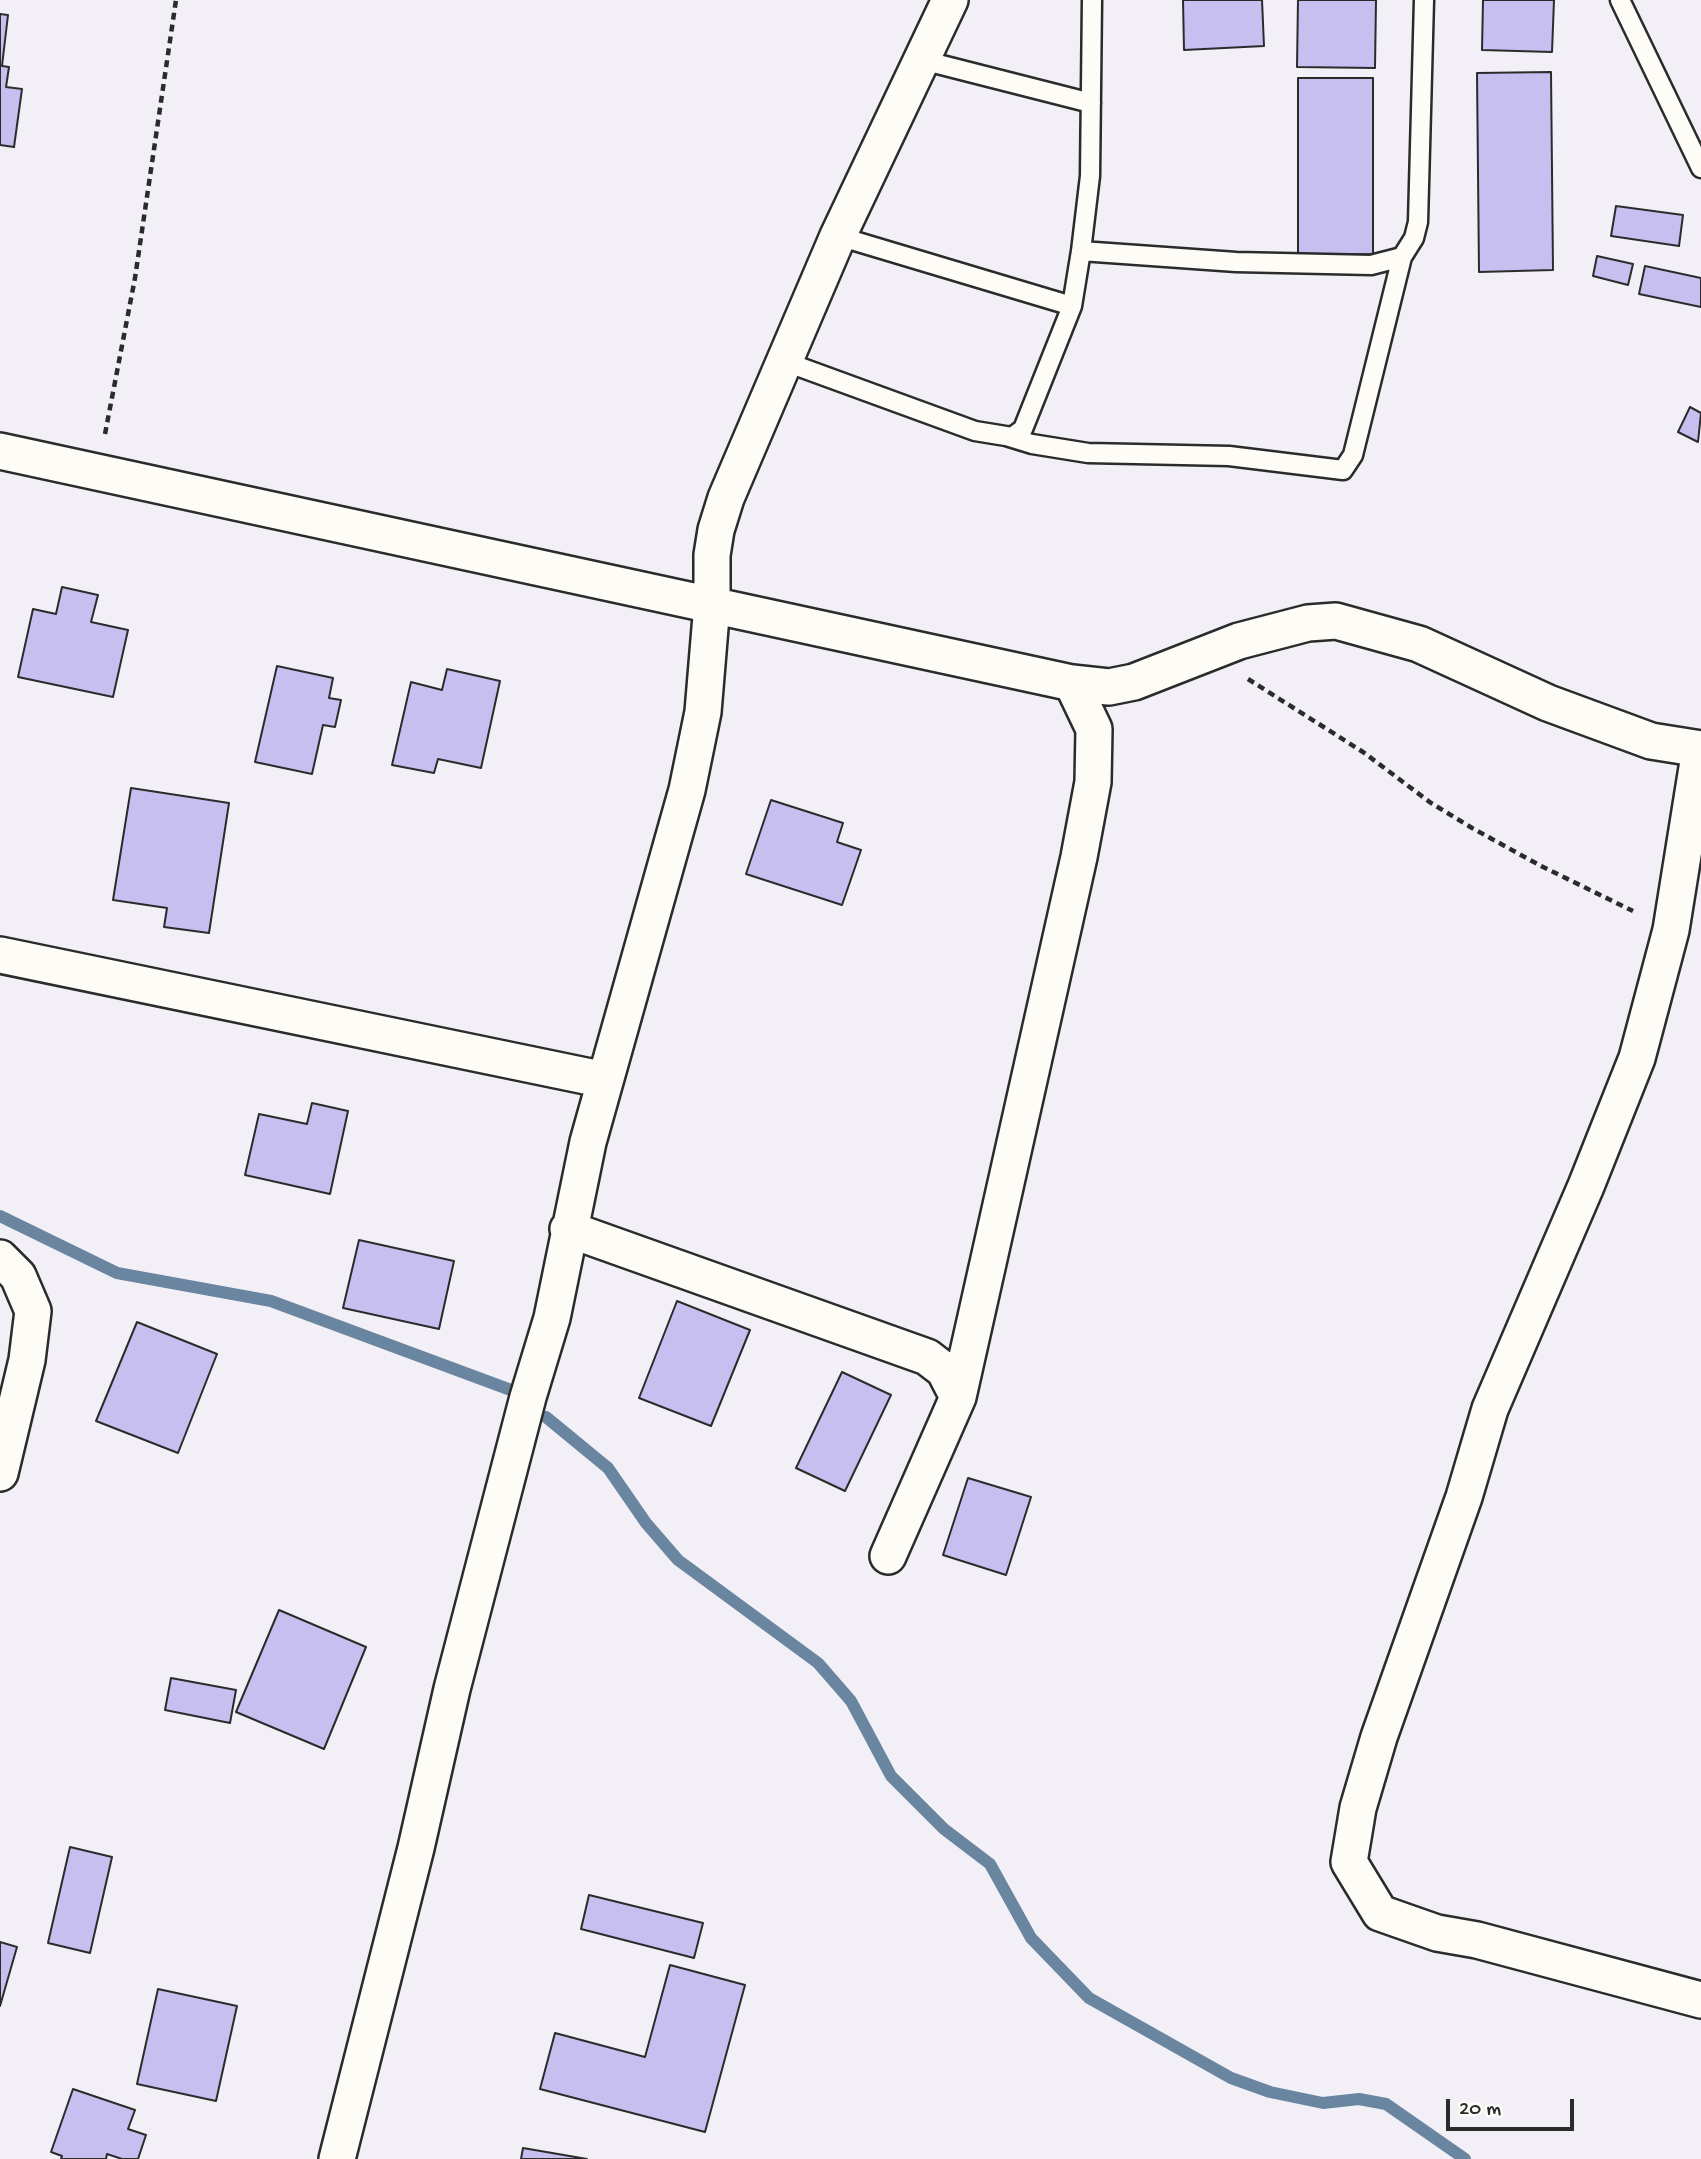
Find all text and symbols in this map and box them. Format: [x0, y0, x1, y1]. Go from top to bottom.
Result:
scale bar [1449, 2086, 1577, 2130]
text: 20 m [1459, 2098, 1501, 2123]

